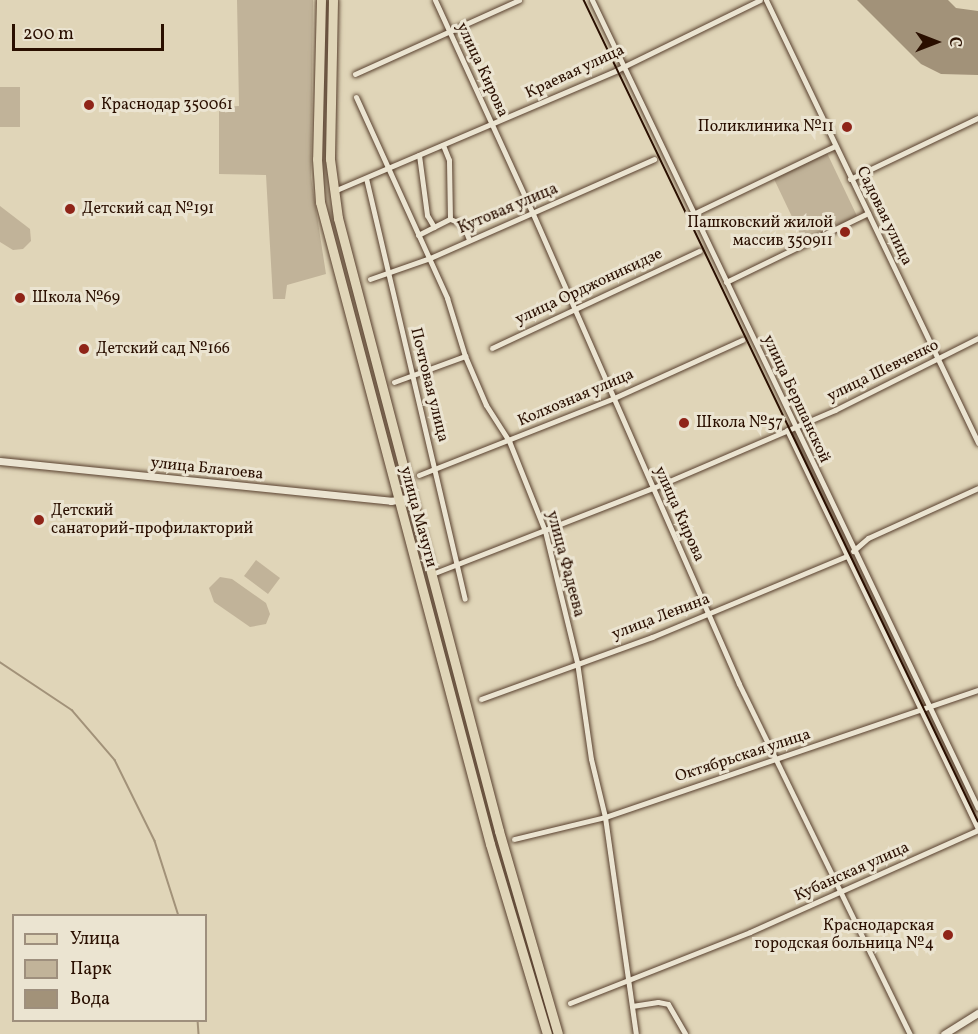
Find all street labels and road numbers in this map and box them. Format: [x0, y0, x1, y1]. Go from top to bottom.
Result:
street label: улица Кирова [452, 20, 512, 120]
street label: Краевая улица [522, 41, 628, 103]
street label: Садовая улица [852, 163, 916, 269]
street label: Кутовая улица [455, 179, 561, 239]
street label: улица Орджоникидзе [512, 244, 666, 330]
street label: Почтовая улица [405, 326, 453, 444]
street label: улица Бершанской [758, 332, 834, 466]
street label: улица Шевченко [824, 336, 942, 406]
street label: Колхозная улица [515, 365, 637, 431]
street label: улица Благоева [150, 454, 264, 484]
street label: улица Кирова [649, 463, 709, 565]
street label: улица Мачуги [395, 464, 441, 570]
street label: улица Фадеева [542, 509, 588, 619]
street label: улица Ленина [609, 590, 713, 644]
street label: Октябрьская улица [673, 725, 813, 787]
street label: Кубанская улица [791, 838, 913, 906]

